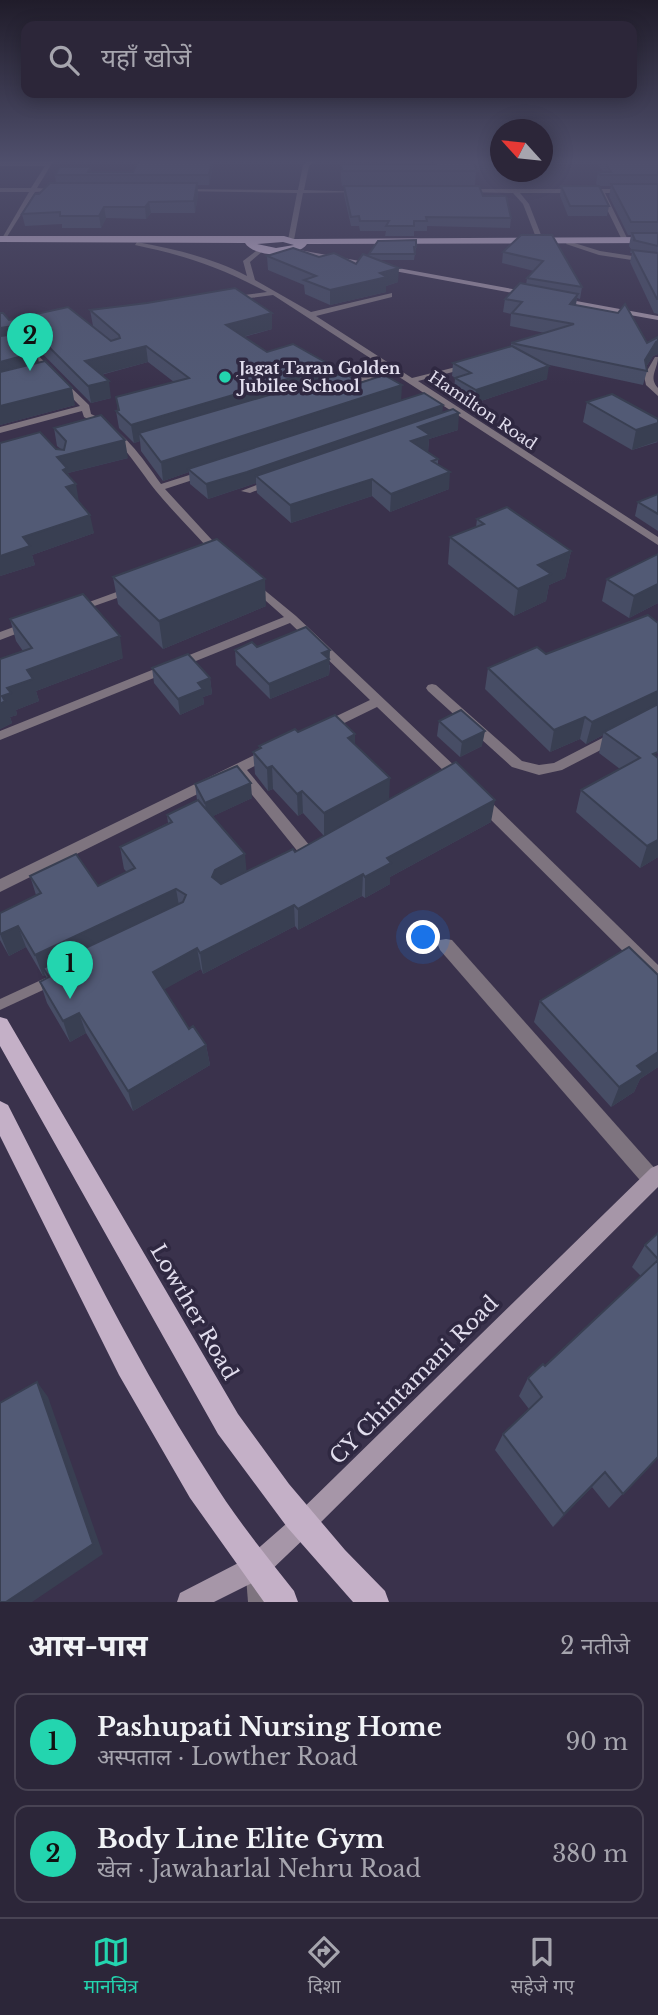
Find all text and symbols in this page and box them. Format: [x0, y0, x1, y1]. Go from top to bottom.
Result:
search box [21, 21, 637, 98]
icon: search [45, 41, 83, 79]
text: यहाँ खोजें [101, 42, 191, 74]
north arrow [490, 119, 553, 182]
pin: 2 [7, 313, 53, 371]
place label: Jagat Taran Golden Jubilee School [236, 358, 401, 396]
street label: Hamilton Road [425, 366, 541, 454]
marker: Jagat Taran Golden Jubilee School [217, 369, 233, 385]
your location [406, 920, 440, 954]
pin: 1 [47, 941, 93, 999]
street label: Lowther Road [145, 1240, 243, 1384]
street label: CY Chintamani Road [324, 1290, 504, 1470]
text: आस-पास [28, 1627, 148, 1664]
text: 2 नतीजे [560, 1632, 630, 1660]
text: Pashupati Nursing Home [97, 1711, 442, 1743]
text: 1 [48, 1728, 58, 1756]
text: 90 m [566, 1728, 628, 1756]
text: अस्पताल · Lowther Road [97, 1743, 358, 1771]
text: Body Line Elite Gym [97, 1823, 384, 1855]
text: 2 [46, 1840, 60, 1868]
text: 380 m [552, 1840, 628, 1868]
text: खेल · Jawaharlal Nehru Road [97, 1855, 421, 1883]
tab: मानचित्र [84, 1933, 138, 2001]
tab: दिशा [305, 1933, 343, 2001]
tab: सहेजे गए [511, 1933, 574, 2001]

